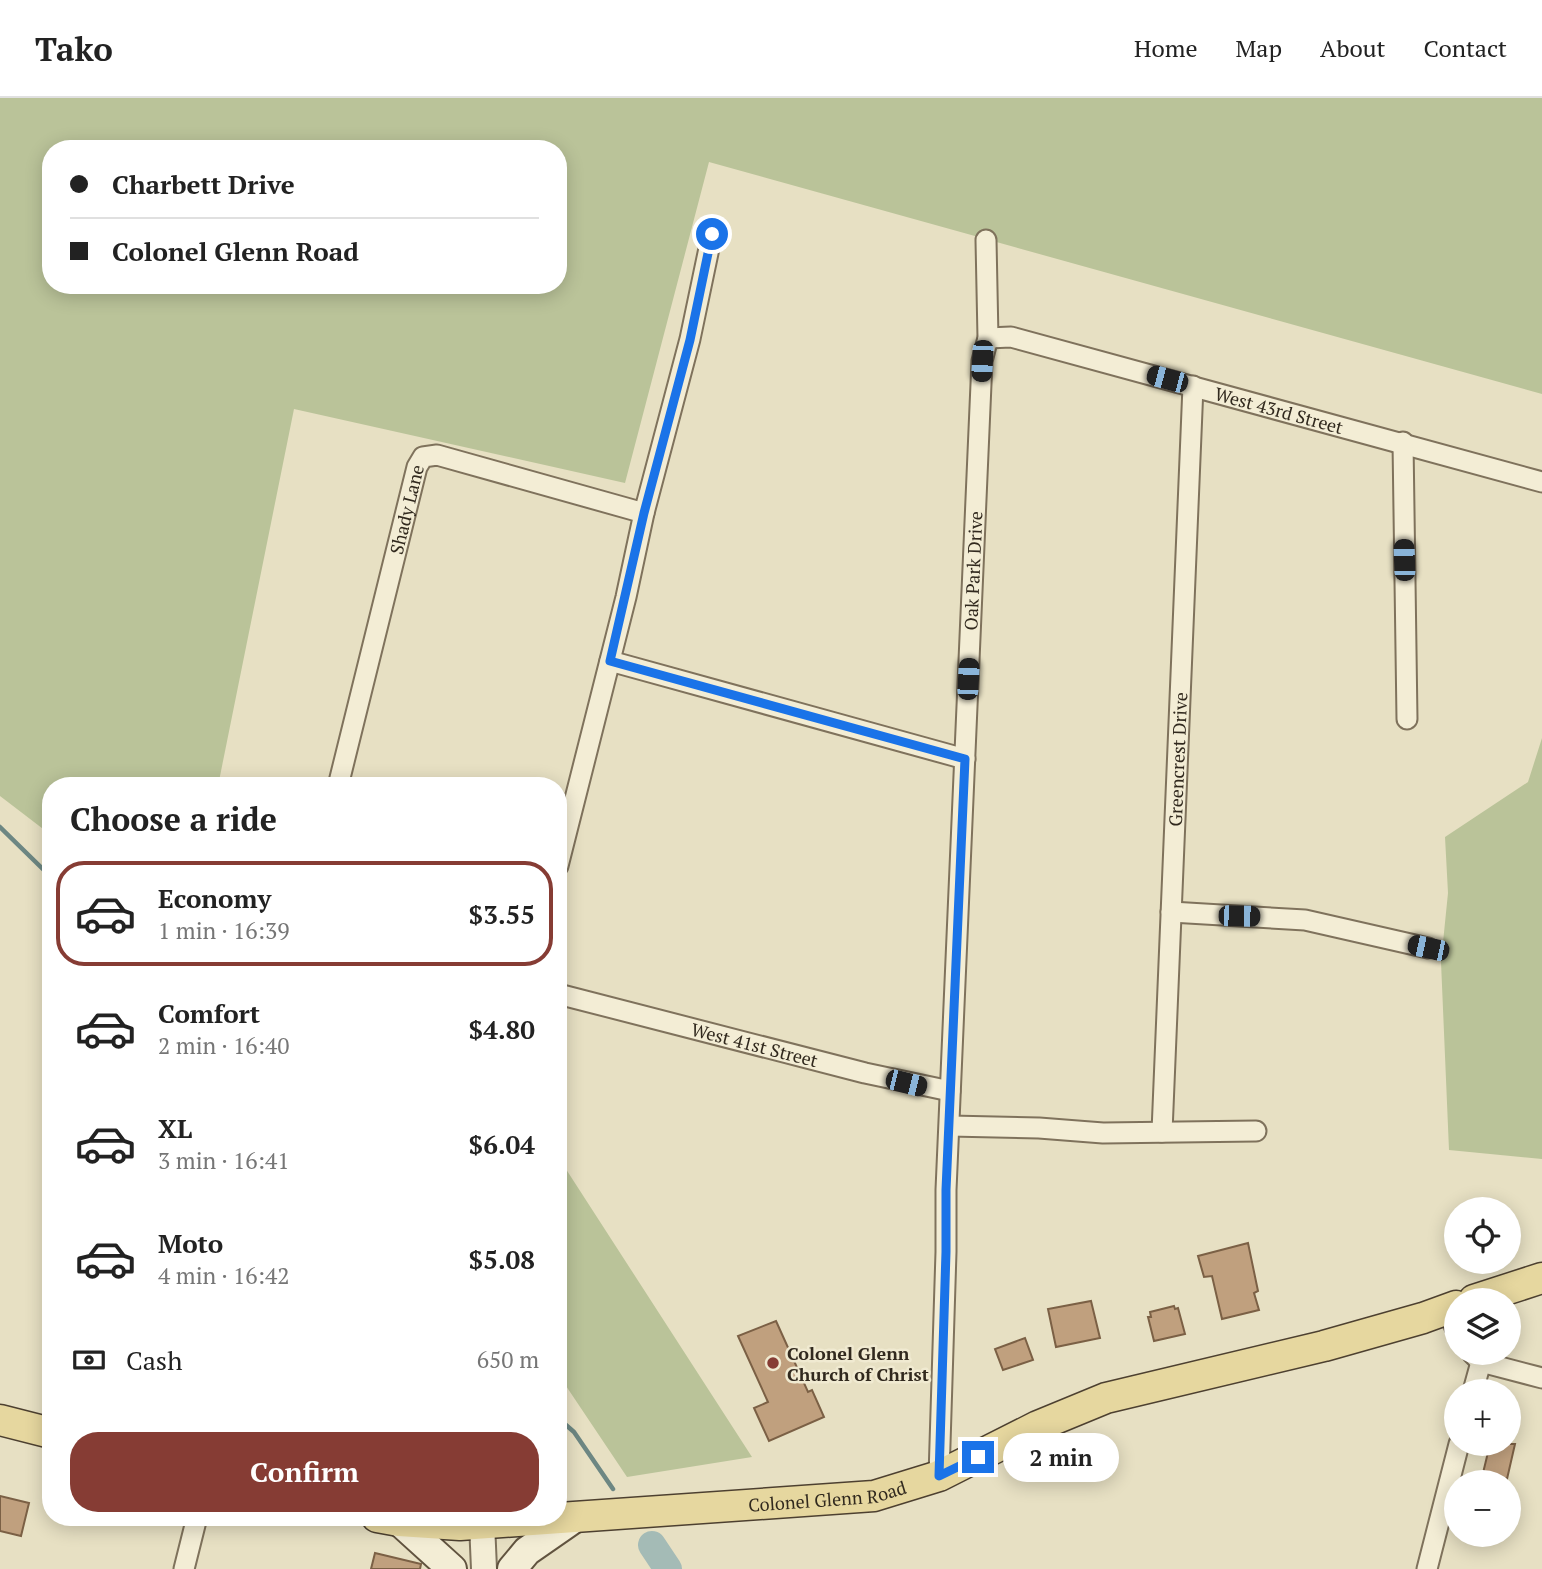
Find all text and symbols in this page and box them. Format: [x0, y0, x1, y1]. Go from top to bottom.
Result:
text: Tako [35, 27, 113, 70]
text: Home [1134, 32, 1198, 64]
text: Map [1236, 32, 1282, 64]
text: About [1320, 32, 1386, 64]
text: Contact [1424, 32, 1507, 64]
text: Charbett Drive [112, 167, 295, 201]
route start [696, 218, 728, 250]
text: Colonel Glenn Road [112, 234, 359, 268]
car [971, 339, 994, 383]
car [1144, 363, 1191, 395]
street label: West 43rd Street [1212, 381, 1346, 439]
street label: Shady Lane [384, 462, 429, 557]
street label: Oak Park Drive [958, 510, 987, 631]
car [1393, 539, 1416, 581]
car [957, 657, 980, 701]
street label: Greencrest Drive [1163, 692, 1192, 827]
text: Choose a ride [70, 798, 277, 840]
text: Economy [158, 881, 271, 915]
icon: car [74, 882, 137, 945]
text: $3.55 [469, 897, 535, 931]
car [1218, 905, 1261, 927]
text: 1 min · 16:39 [158, 915, 290, 946]
car [1406, 933, 1451, 963]
text: Comfort [158, 996, 260, 1030]
icon: car [74, 997, 137, 1060]
text: $4.80 [469, 1012, 535, 1046]
street label: West 41st Street [689, 1017, 821, 1072]
text: 2 min · 16:40 [158, 1030, 290, 1061]
car [884, 1068, 929, 1098]
text: XL [158, 1111, 192, 1145]
icon: car [74, 1112, 137, 1175]
text: $6.04 [469, 1127, 535, 1161]
text: 3 min · 16:41 [158, 1145, 290, 1176]
map controls [1444, 1197, 1521, 1547]
button: locate [1444, 1197, 1521, 1274]
text: Moto [158, 1226, 223, 1260]
icon: car [74, 1227, 137, 1290]
text: $5.08 [469, 1242, 535, 1276]
text: 4 min · 16:42 [158, 1260, 290, 1291]
button: layers [1444, 1288, 1521, 1365]
icon: cash [70, 1341, 108, 1379]
place label: Colonel Glenn Church of Christ [787, 1341, 929, 1386]
text: Cash [126, 1343, 182, 1377]
text: 650 m [477, 1344, 539, 1375]
marker: Colonel Glenn Church of Christ [765, 1355, 781, 1371]
button: + [1444, 1379, 1521, 1456]
button: Confirm [70, 1432, 539, 1512]
callout: 2 min [1002, 1432, 1118, 1482]
route end [962, 1441, 994, 1473]
text: 2 min [1030, 1442, 1092, 1473]
button: − [1444, 1470, 1521, 1547]
street label: Colonel Glenn Road [747, 1475, 909, 1517]

